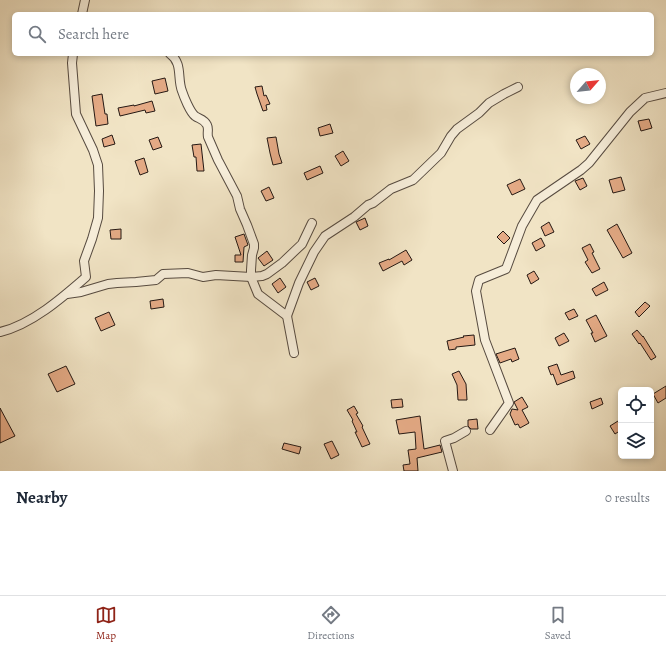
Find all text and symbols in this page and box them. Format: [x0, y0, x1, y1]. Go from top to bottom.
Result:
search box [12, 12, 654, 56]
icon: search [26, 23, 48, 45]
text: Search here [58, 24, 129, 44]
north arrow [570, 68, 606, 104]
map controls [618, 387, 654, 459]
button: locate [618, 387, 654, 423]
button: layers [618, 423, 654, 459]
text: Nearby [16, 486, 67, 509]
text: 0 results [605, 489, 650, 506]
tab: Map [95, 604, 117, 643]
tab: Directions [307, 604, 355, 643]
tab: Saved [545, 604, 571, 643]

